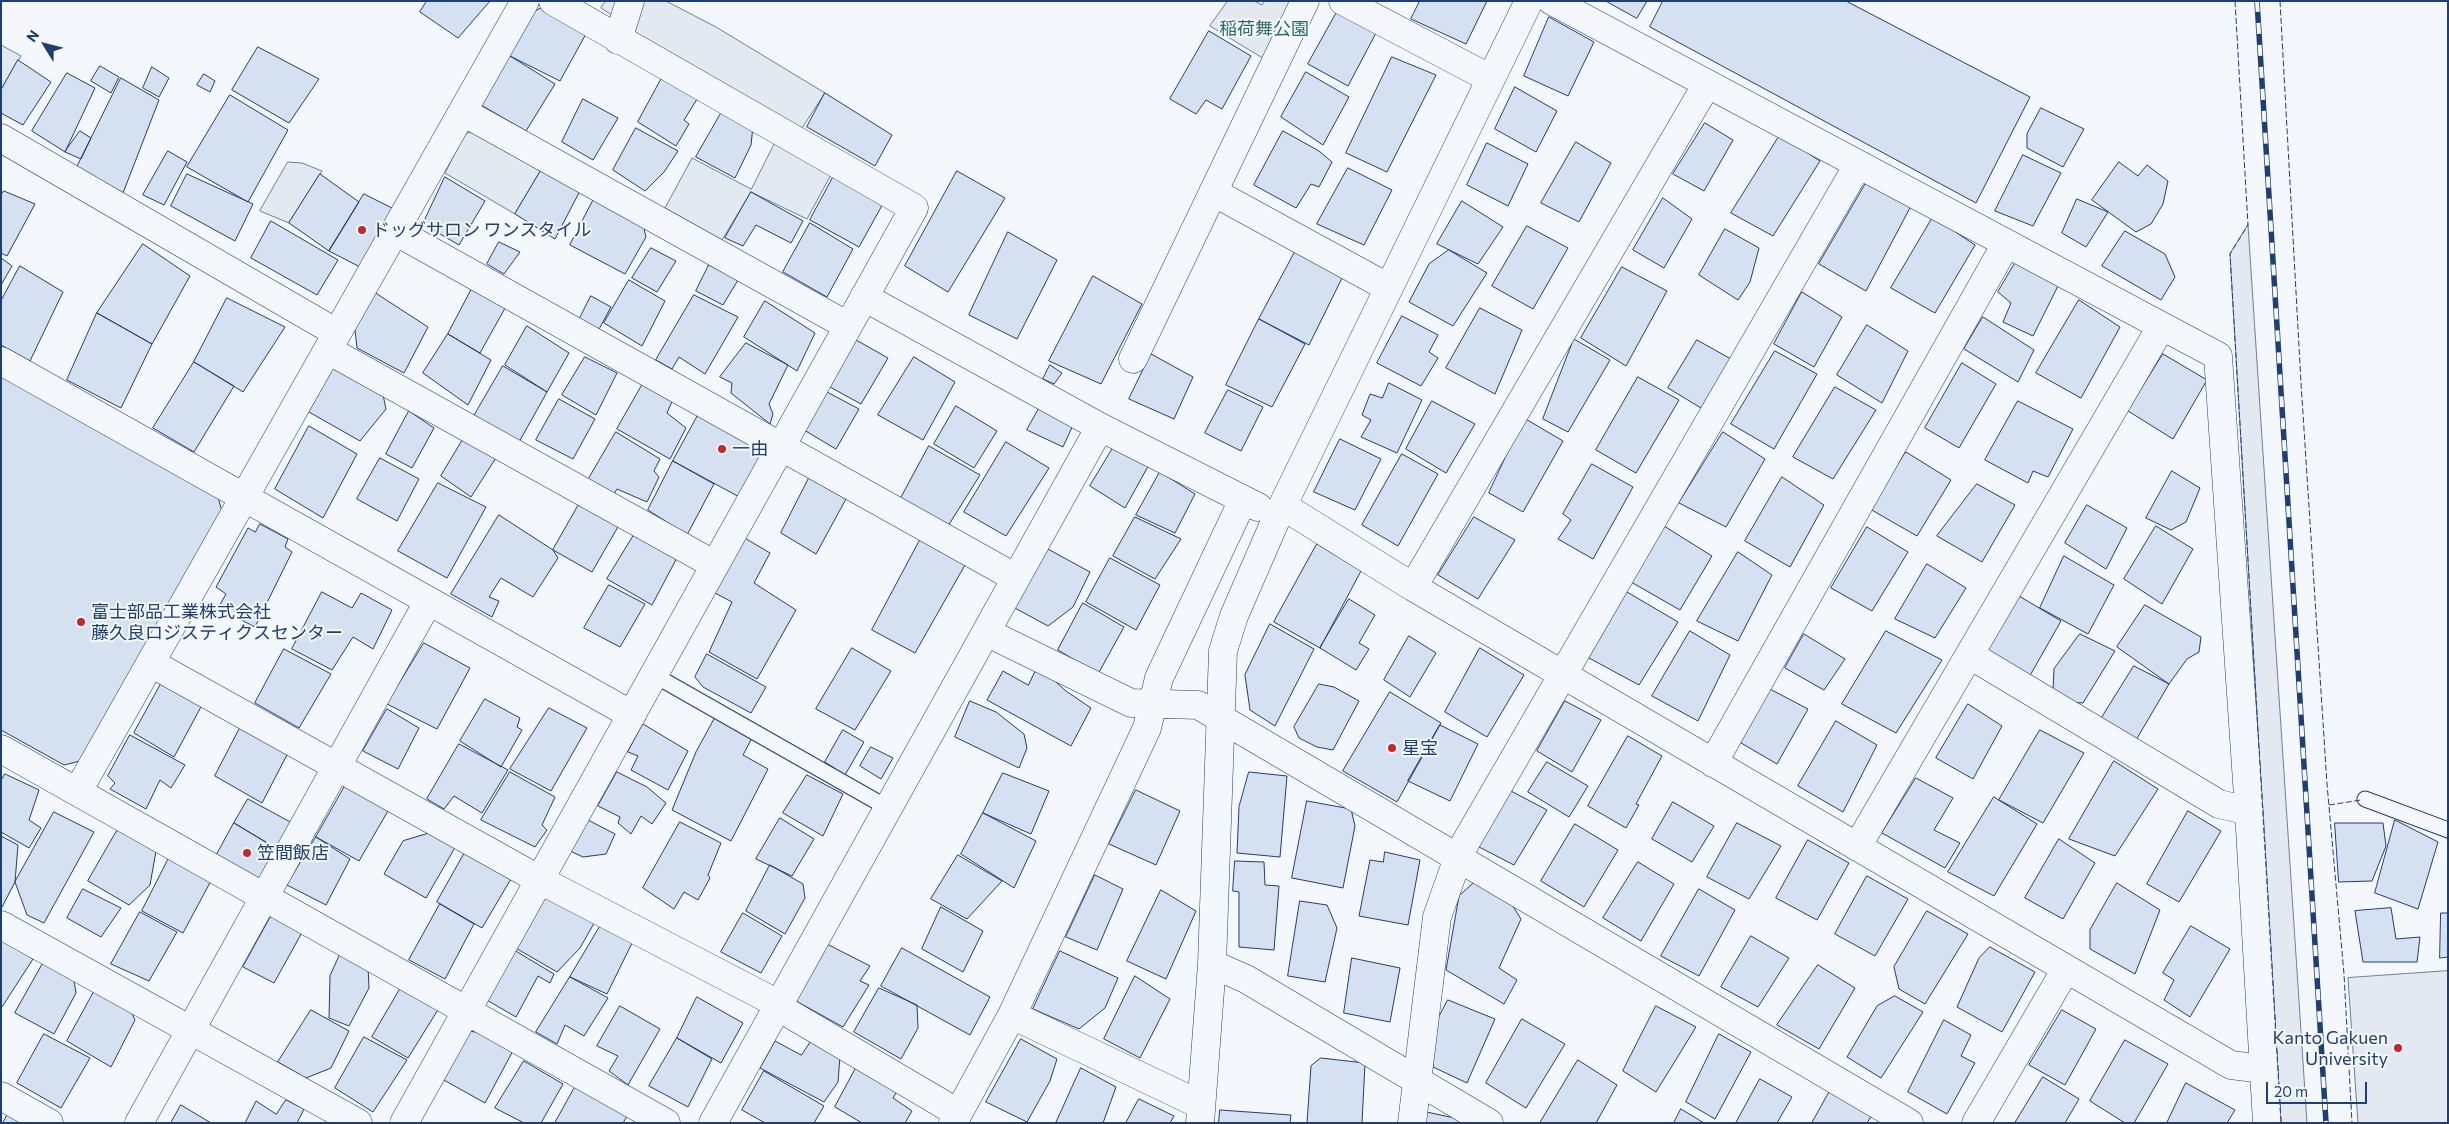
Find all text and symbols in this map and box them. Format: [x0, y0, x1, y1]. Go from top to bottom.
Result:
park label: 稲荷舞公園 [1219, 18, 1309, 40]
north arrow [20, 20, 70, 70]
text: N [22, 27, 42, 45]
place label: ドッグサロン ワンスタイル [372, 219, 591, 241]
marker: ドッグサロン ワンスタイル [356, 224, 368, 236]
place label: 一由 [732, 438, 768, 460]
marker: 一由 [716, 443, 728, 455]
place label: 富士部品工業株式会社 藤久良ロジスティクスセンター [91, 601, 343, 644]
marker: 富士部品工業株式会社 藤久良ロジスティクスセンター [75, 616, 87, 628]
place label: 星宝 [1402, 737, 1438, 759]
marker: 星宝 [1386, 742, 1398, 754]
place label: 笠間飯店 [257, 842, 329, 864]
marker: 笠間飯店 [241, 847, 253, 859]
place label: Kanto Gakuen University [2273, 1027, 2388, 1070]
marker: Kanto Gakuen University [2392, 1042, 2404, 1054]
scale bar [2269, 1072, 2370, 1104]
text: 20 m [2274, 1082, 2308, 1100]

